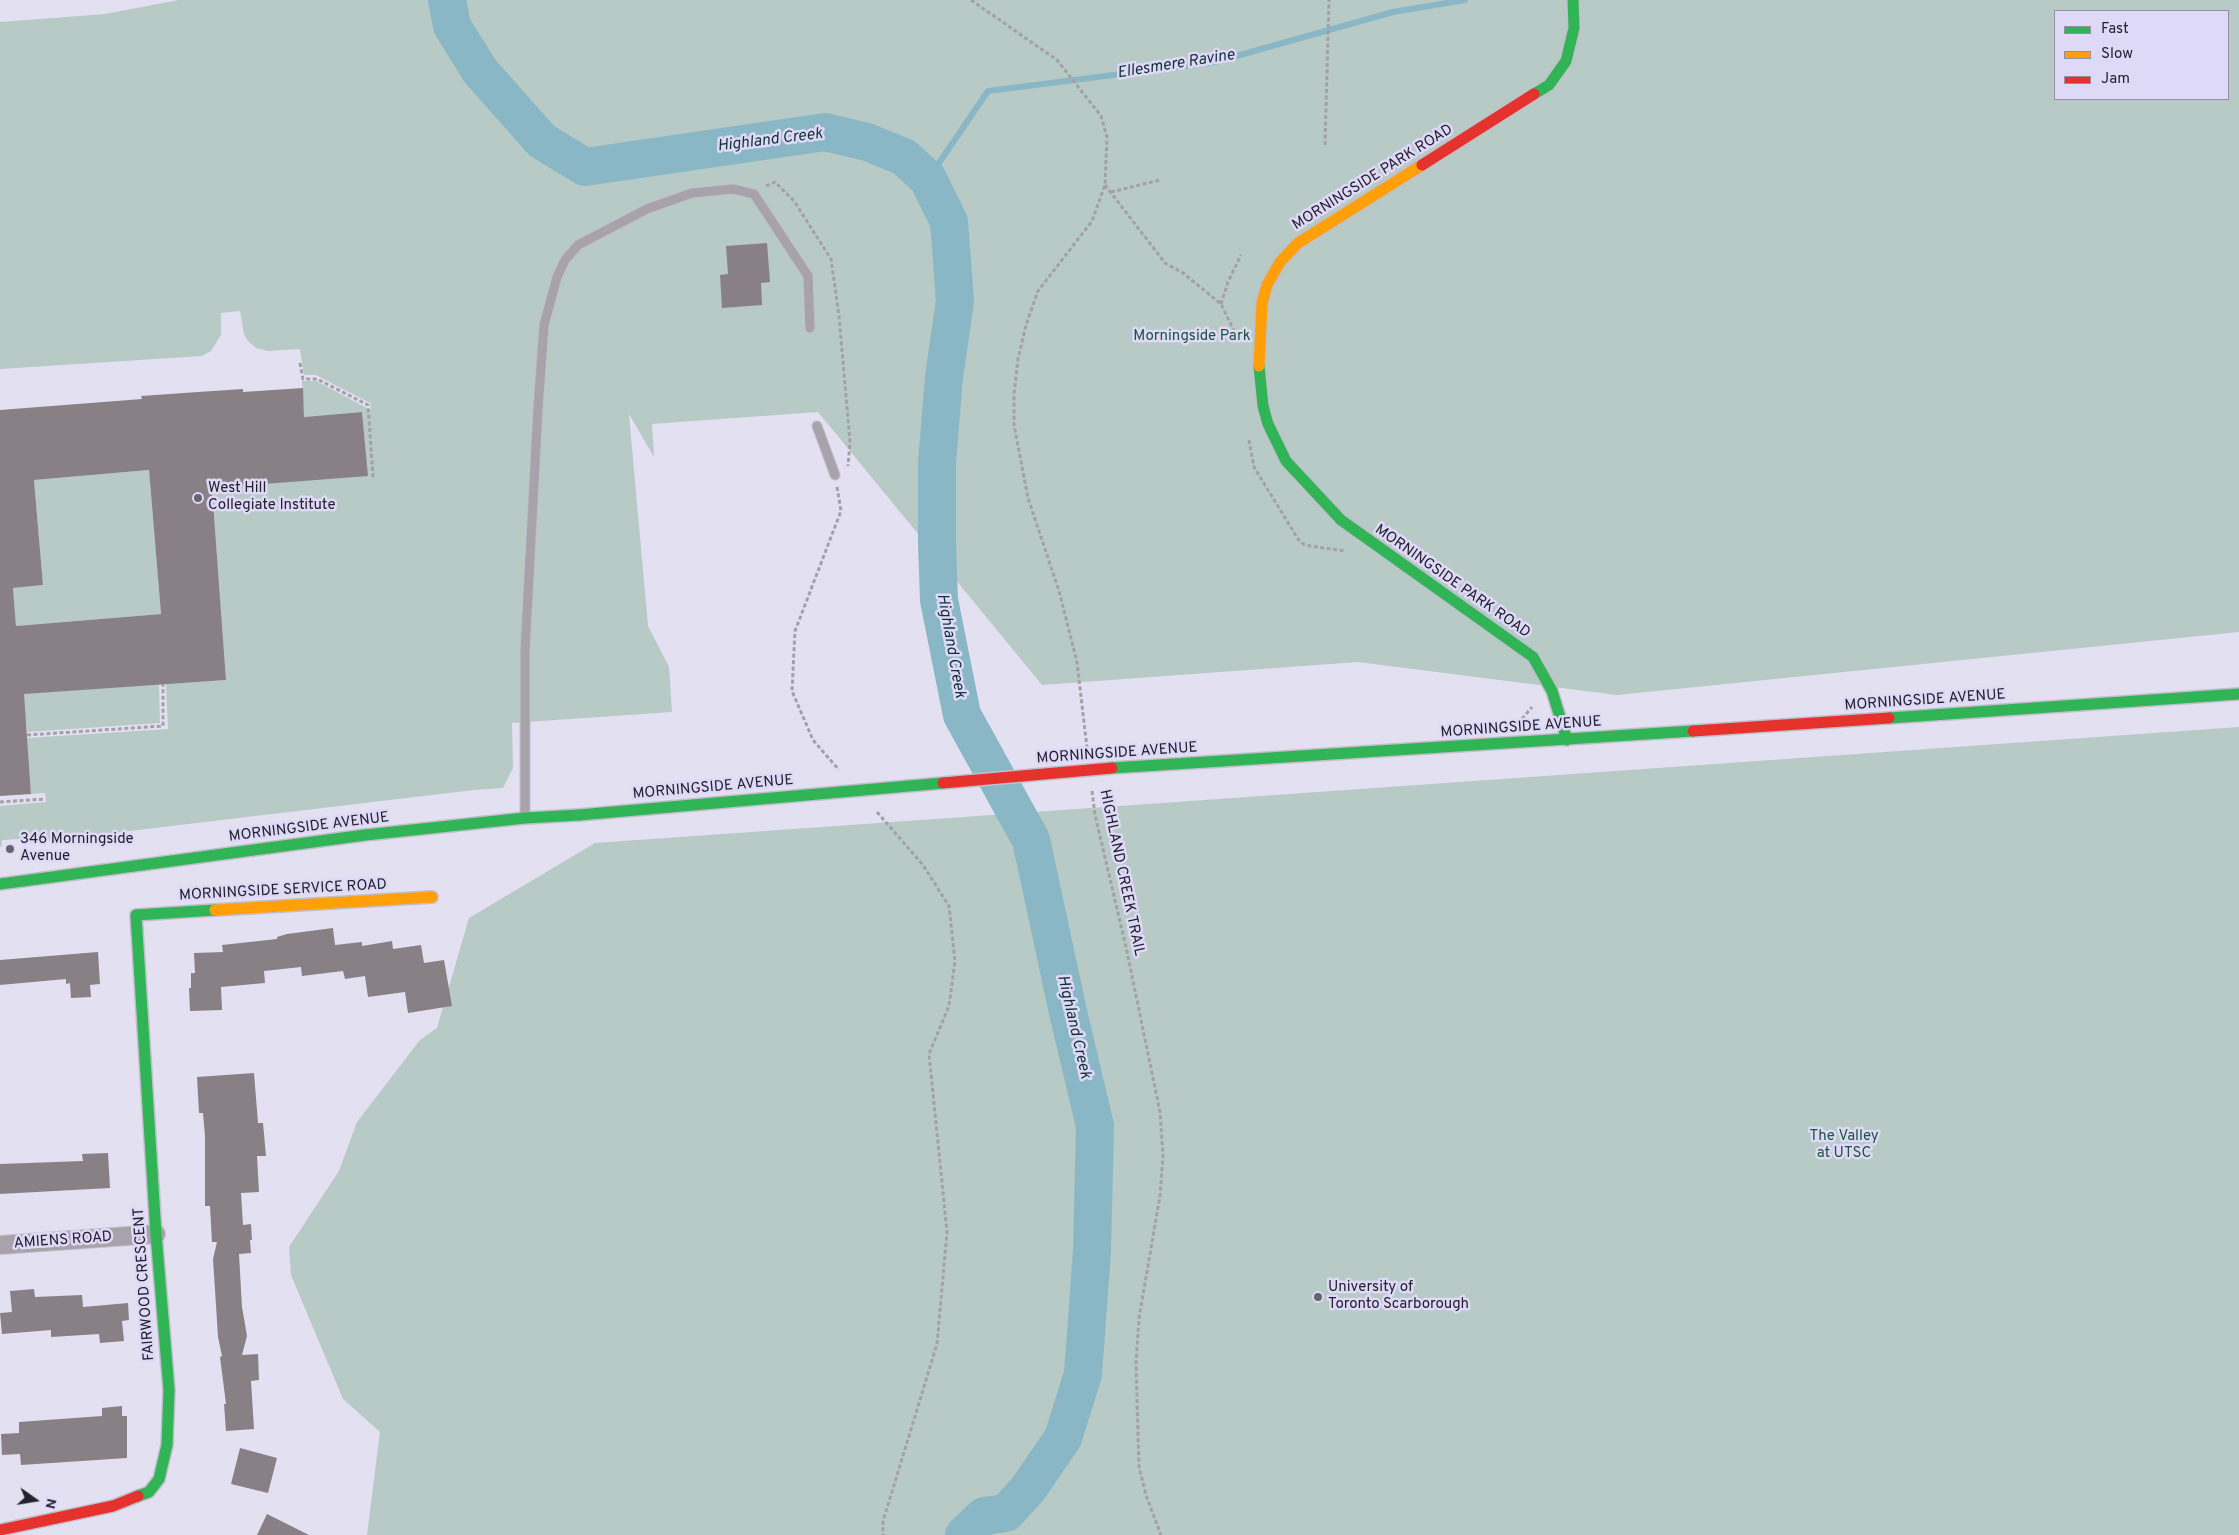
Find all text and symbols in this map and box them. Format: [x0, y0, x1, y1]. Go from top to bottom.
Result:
legend [2054, 10, 2229, 100]
text: Fast [2101, 20, 2129, 39]
text: Slow [2101, 45, 2133, 64]
water label: Ellesmere Ravine [1116, 46, 1236, 84]
text: Jam [2101, 70, 2130, 89]
street label: MORNINGSIDE PARK ROAD [1289, 121, 1457, 235]
water label: Highland Creek [716, 125, 824, 157]
park label: Morningside Park [1133, 328, 1251, 346]
place label: West Hill Collegiate Institute [208, 480, 335, 515]
marker: West Hill Collegiate Institute [192, 492, 204, 504]
street label: MORNINGSIDE PARK ROAD [1371, 521, 1533, 643]
water label: Highland Creek [931, 592, 969, 700]
street label: MORNINGSIDE AVENUE [1844, 686, 2006, 716]
street label: MORNINGSIDE AVENUE [1440, 713, 1602, 743]
street label: MORNINGSIDE AVENUE [1036, 739, 1198, 769]
street label: MORNINGSIDE AVENUE [632, 772, 794, 804]
street label: HIGHLAND CREEK TRAIL [1095, 788, 1147, 958]
street label: MORNINGSIDE AVENUE [228, 809, 390, 847]
place label: 346 Morningside Avenue [20, 831, 134, 866]
marker: 346 Morningside Avenue [4, 843, 16, 855]
street label: MORNINGSIDE SERVICE ROAD [179, 877, 387, 905]
water label: Highland Creek [1052, 973, 1094, 1081]
park label: The Valley at UTSC [1809, 1128, 1879, 1163]
street label: FAIRWOOD CRESCENT [131, 1207, 159, 1361]
street label: AMIENS ROAD [13, 1229, 113, 1253]
place label: University of Toronto Scarborough [1328, 1279, 1469, 1314]
marker: University of Toronto Scarborough [1312, 1291, 1324, 1303]
north arrow [10, 1475, 60, 1525]
text: N [41, 1497, 60, 1510]

